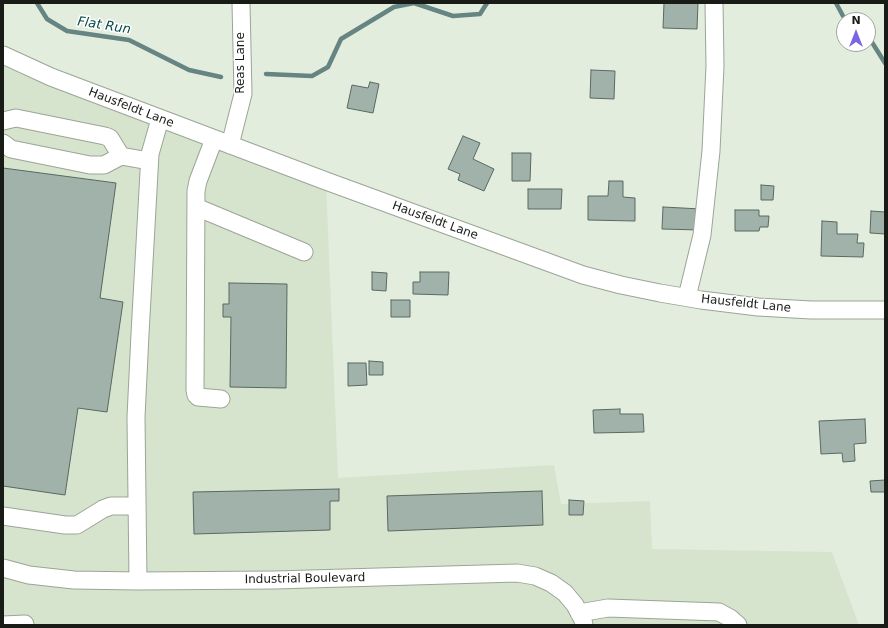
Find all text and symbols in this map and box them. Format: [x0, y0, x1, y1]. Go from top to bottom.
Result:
north arrow [836, 12, 876, 52]
water label: Flat Run [76, 14, 132, 38]
text: N [851, 14, 861, 27]
street label: Reas Lane [234, 32, 248, 94]
street label: Hausfeldt Lane [86, 85, 176, 131]
street label: Hausfeldt Lane [390, 199, 480, 243]
street label: Hausfeldt Lane [700, 292, 792, 316]
street label: Industrial Boulevard [244, 571, 366, 587]

